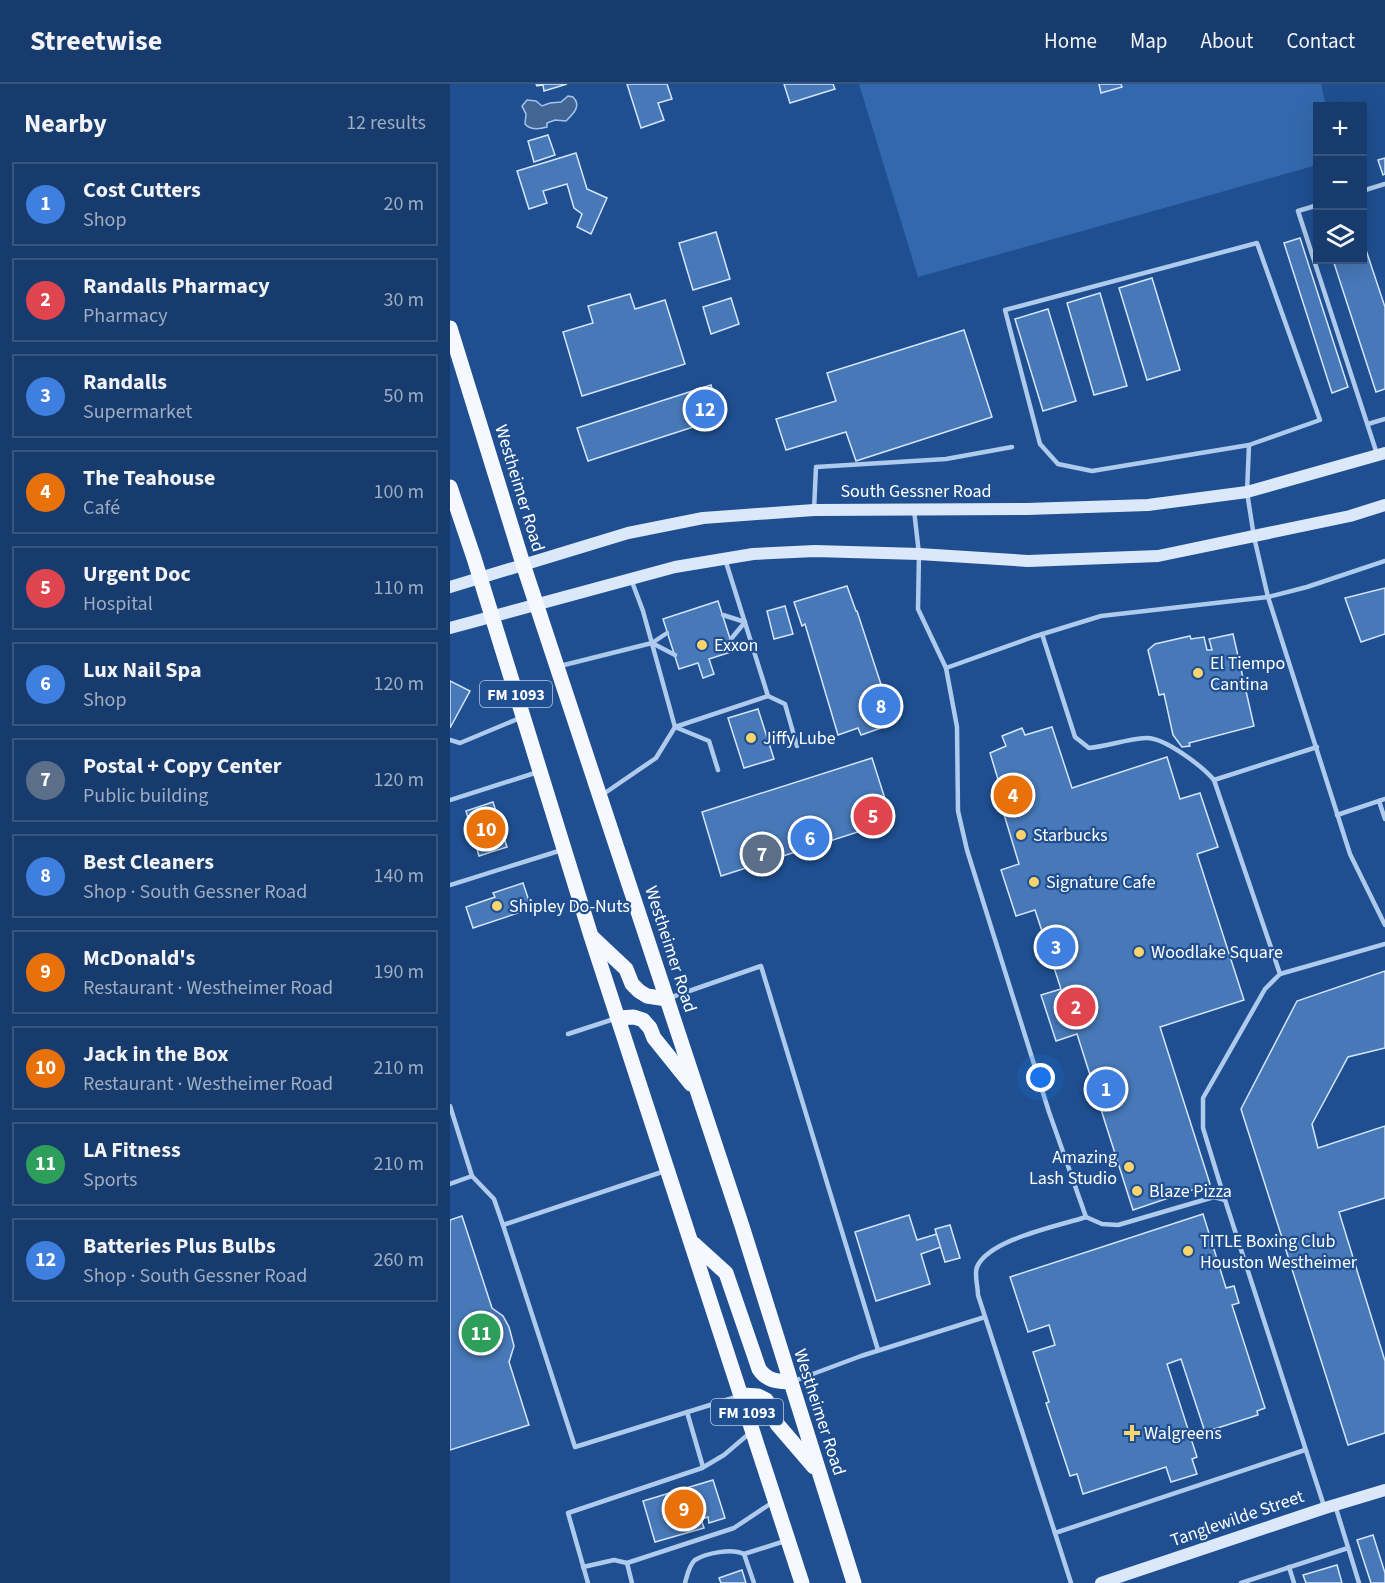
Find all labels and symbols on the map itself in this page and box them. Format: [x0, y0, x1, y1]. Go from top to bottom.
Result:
pin: 12 [686, 386, 724, 432]
street label: Westheimer Road [488, 421, 551, 555]
street label: South Gessner Road [840, 479, 992, 504]
place label: Exxon [714, 633, 758, 658]
marker: Exxon [695, 638, 709, 652]
place label: El Tiempo Cantina [1210, 651, 1285, 697]
marker: El Tiempo Cantina [1191, 666, 1205, 680]
road number: FM 1093 [480, 681, 552, 707]
pin: 8 [862, 684, 900, 728]
place label: Jiffy Lube [763, 726, 836, 751]
marker: Jiffy Lube [744, 731, 758, 745]
pin: 4 [994, 772, 1032, 818]
pin: 5 [854, 794, 892, 838]
pin: 10 [466, 806, 506, 852]
pin: 6 [790, 816, 830, 861]
place label: Starbucks [1033, 823, 1108, 848]
marker: Starbucks [1014, 828, 1028, 842]
pin: 7 [742, 832, 782, 876]
place label: Signature Cafe [1046, 870, 1156, 895]
marker: Signature Cafe [1027, 875, 1041, 889]
street label: Westheimer Road [638, 883, 703, 1016]
place label: Shipley Do-Nuts [509, 894, 630, 919]
marker: Shipley Do-Nuts [490, 899, 504, 913]
pin: 3 [1036, 924, 1076, 970]
place label: Woodlake Square [1151, 940, 1283, 965]
marker: Woodlake Square [1132, 945, 1146, 959]
pin: 2 [1056, 984, 1096, 1030]
your location [1026, 1063, 1055, 1092]
pin: 1 [1086, 1066, 1126, 1112]
place label: Amazing Lash Studio [1029, 1145, 1117, 1191]
marker: Amazing Lash Studio [1122, 1160, 1136, 1174]
place label: Blaze Pizza [1149, 1179, 1232, 1204]
marker: Blaze Pizza [1130, 1184, 1144, 1198]
place label: TITLE Boxing Club Houston Westheimer [1200, 1229, 1358, 1275]
marker: TITLE Boxing Club Houston Westheimer [1181, 1244, 1195, 1258]
pin: 11 [462, 1310, 501, 1356]
street label: Westheimer Road [787, 1346, 852, 1479]
road number: FM 1093 [711, 1399, 783, 1425]
place label: Walgreens [1144, 1421, 1222, 1446]
marker: Walgreens [1125, 1426, 1139, 1440]
street label: Tanglewilde Street [1167, 1484, 1307, 1553]
pin: 9 [664, 1486, 704, 1532]

